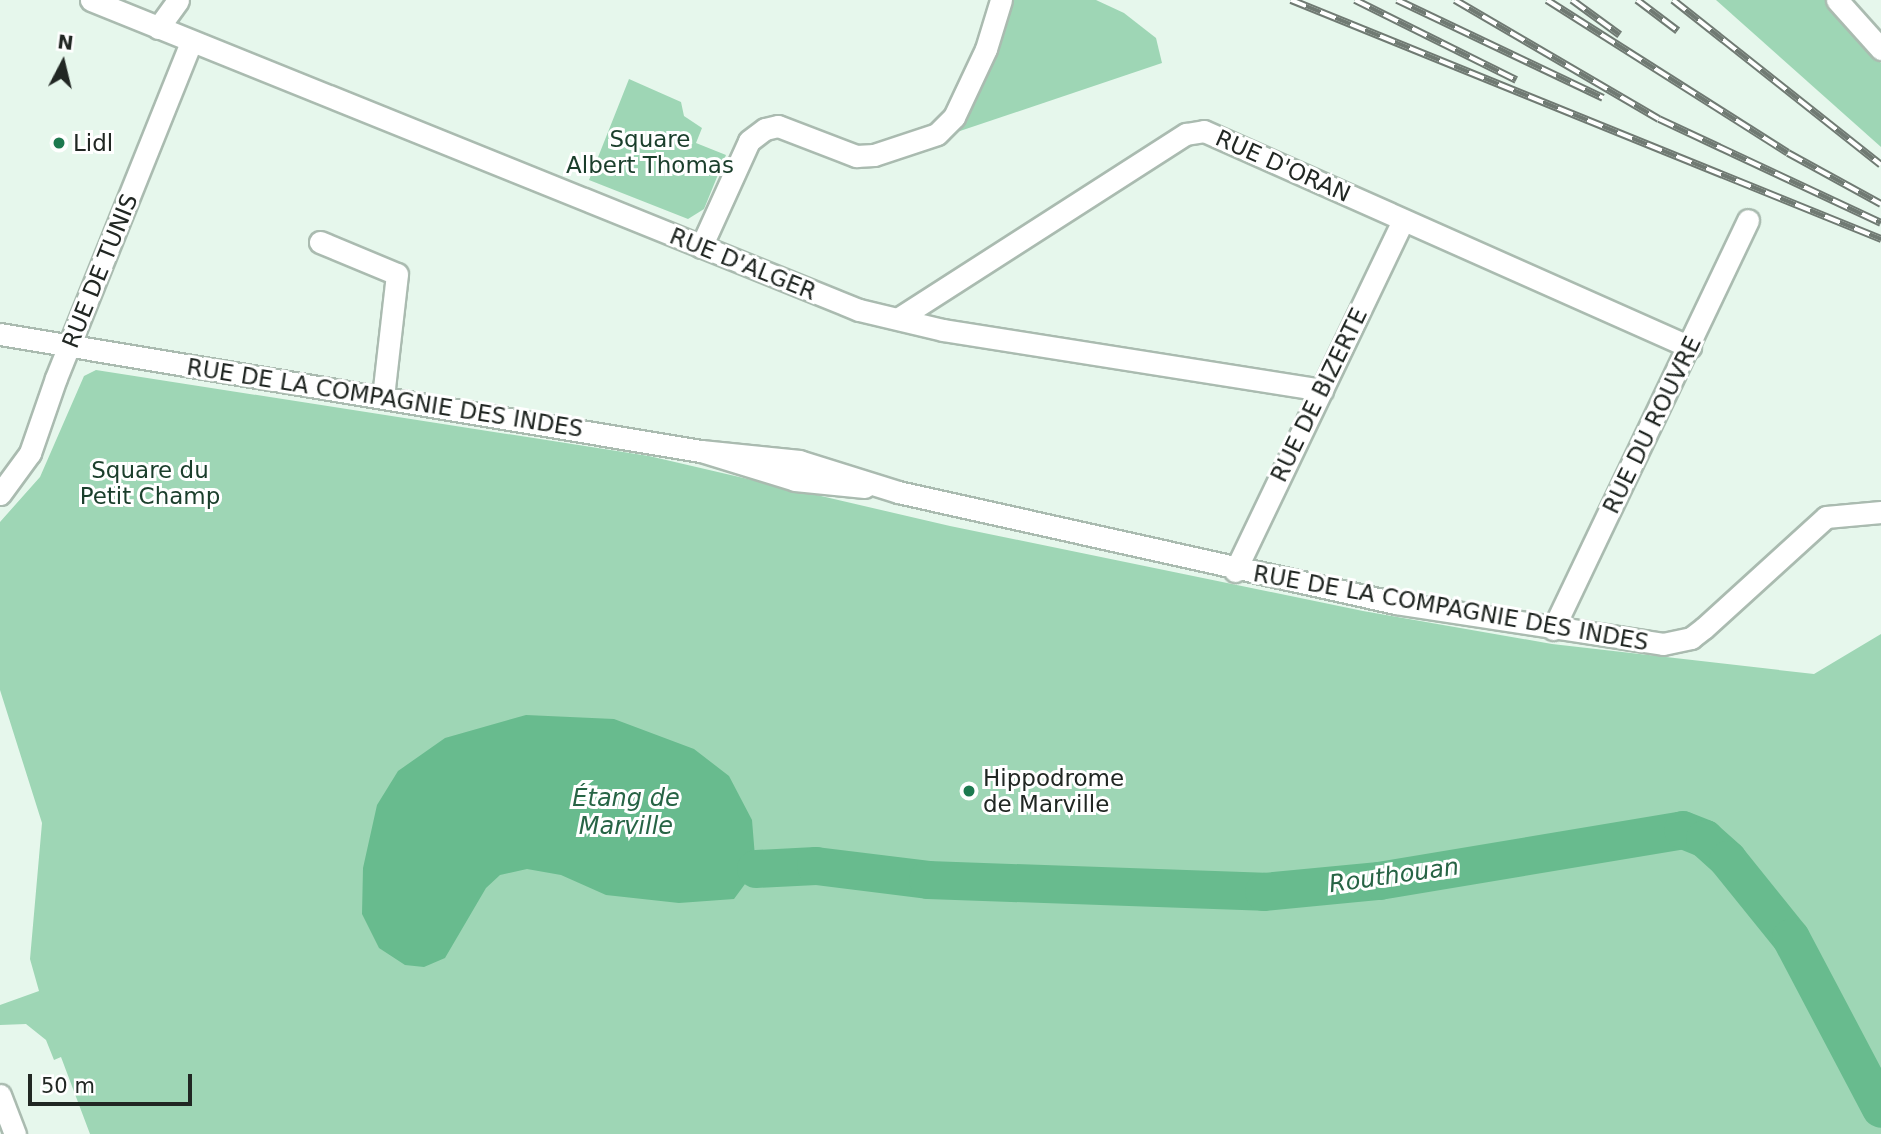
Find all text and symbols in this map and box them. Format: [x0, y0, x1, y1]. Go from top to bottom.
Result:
north arrow [28, 28, 98, 98]
text: N [56, 30, 75, 54]
street label: RUE D'ORAN [1211, 124, 1355, 208]
park label: Square Albert Thomas [566, 125, 734, 179]
place label: Lidl [73, 129, 113, 157]
marker: Lidl [51, 135, 67, 151]
street label: RUE DE TUNIS [57, 190, 143, 352]
street label: RUE D'ALGER [666, 222, 820, 306]
street label: RUE DE BIZERTE [1265, 304, 1373, 486]
street label: RUE DU ROUVRE [1597, 332, 1707, 518]
street label: RUE DE LA COMPAGNIE DES INDES [185, 353, 585, 443]
park label: Square du Petit Champ [80, 456, 220, 510]
street label: RUE DE LA COMPAGNIE DES INDES [1251, 560, 1651, 656]
place label: Hippodrome de Marville [983, 764, 1124, 818]
marker: Hippodrome de Marville [961, 783, 977, 799]
water label: Étang de Marville [572, 785, 680, 841]
water label: Routhouan [1327, 853, 1461, 899]
scale bar [32, 1060, 196, 1104]
text: 50 m [41, 1074, 95, 1098]

